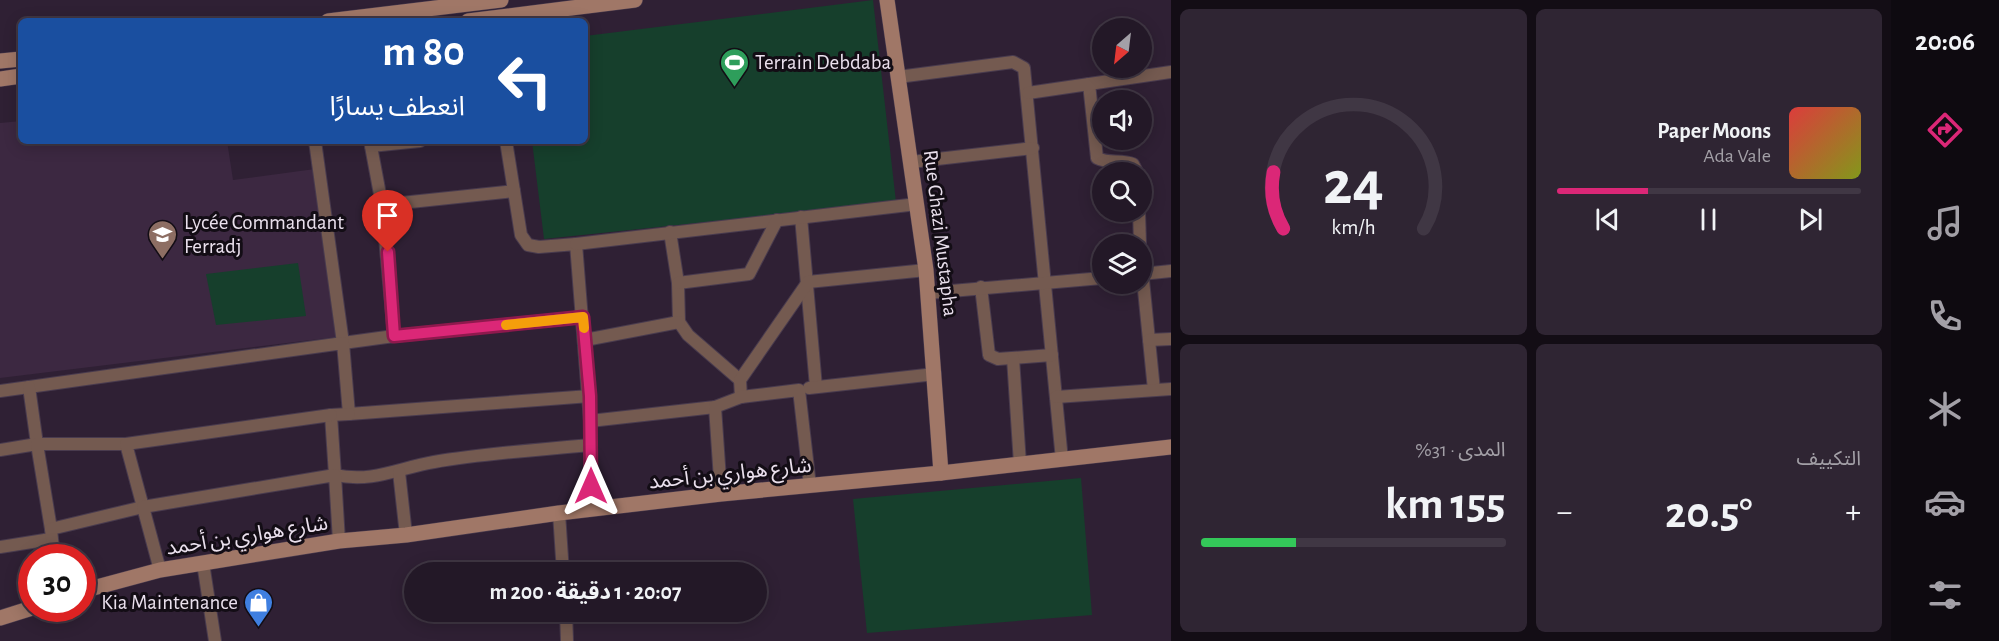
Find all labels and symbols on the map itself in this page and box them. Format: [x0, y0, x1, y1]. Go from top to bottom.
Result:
north arrow [1092, 18, 1152, 78]
sports icon: Terrain Debdaba [718, 46, 750, 88]
place label: Terrain Debdaba [755, 52, 891, 73]
street label: Rue Ghazi Mustapha [920, 149, 961, 318]
pin [362, 190, 413, 252]
place label: Lycée Commandant Ferradj [184, 212, 344, 257]
school or university icon: Lycée Commandant Ferradj [147, 218, 179, 260]
street label: شارع هواري بن أحمد [647, 452, 813, 497]
position arrow [559, 454, 623, 518]
street label: شارع هواري بن أحمد [164, 510, 330, 563]
speed limit sign: 30 [18, 544, 96, 622]
shop icon: Kia Maintenance [243, 586, 275, 628]
place label: Kia Maintenance [101, 592, 238, 613]

